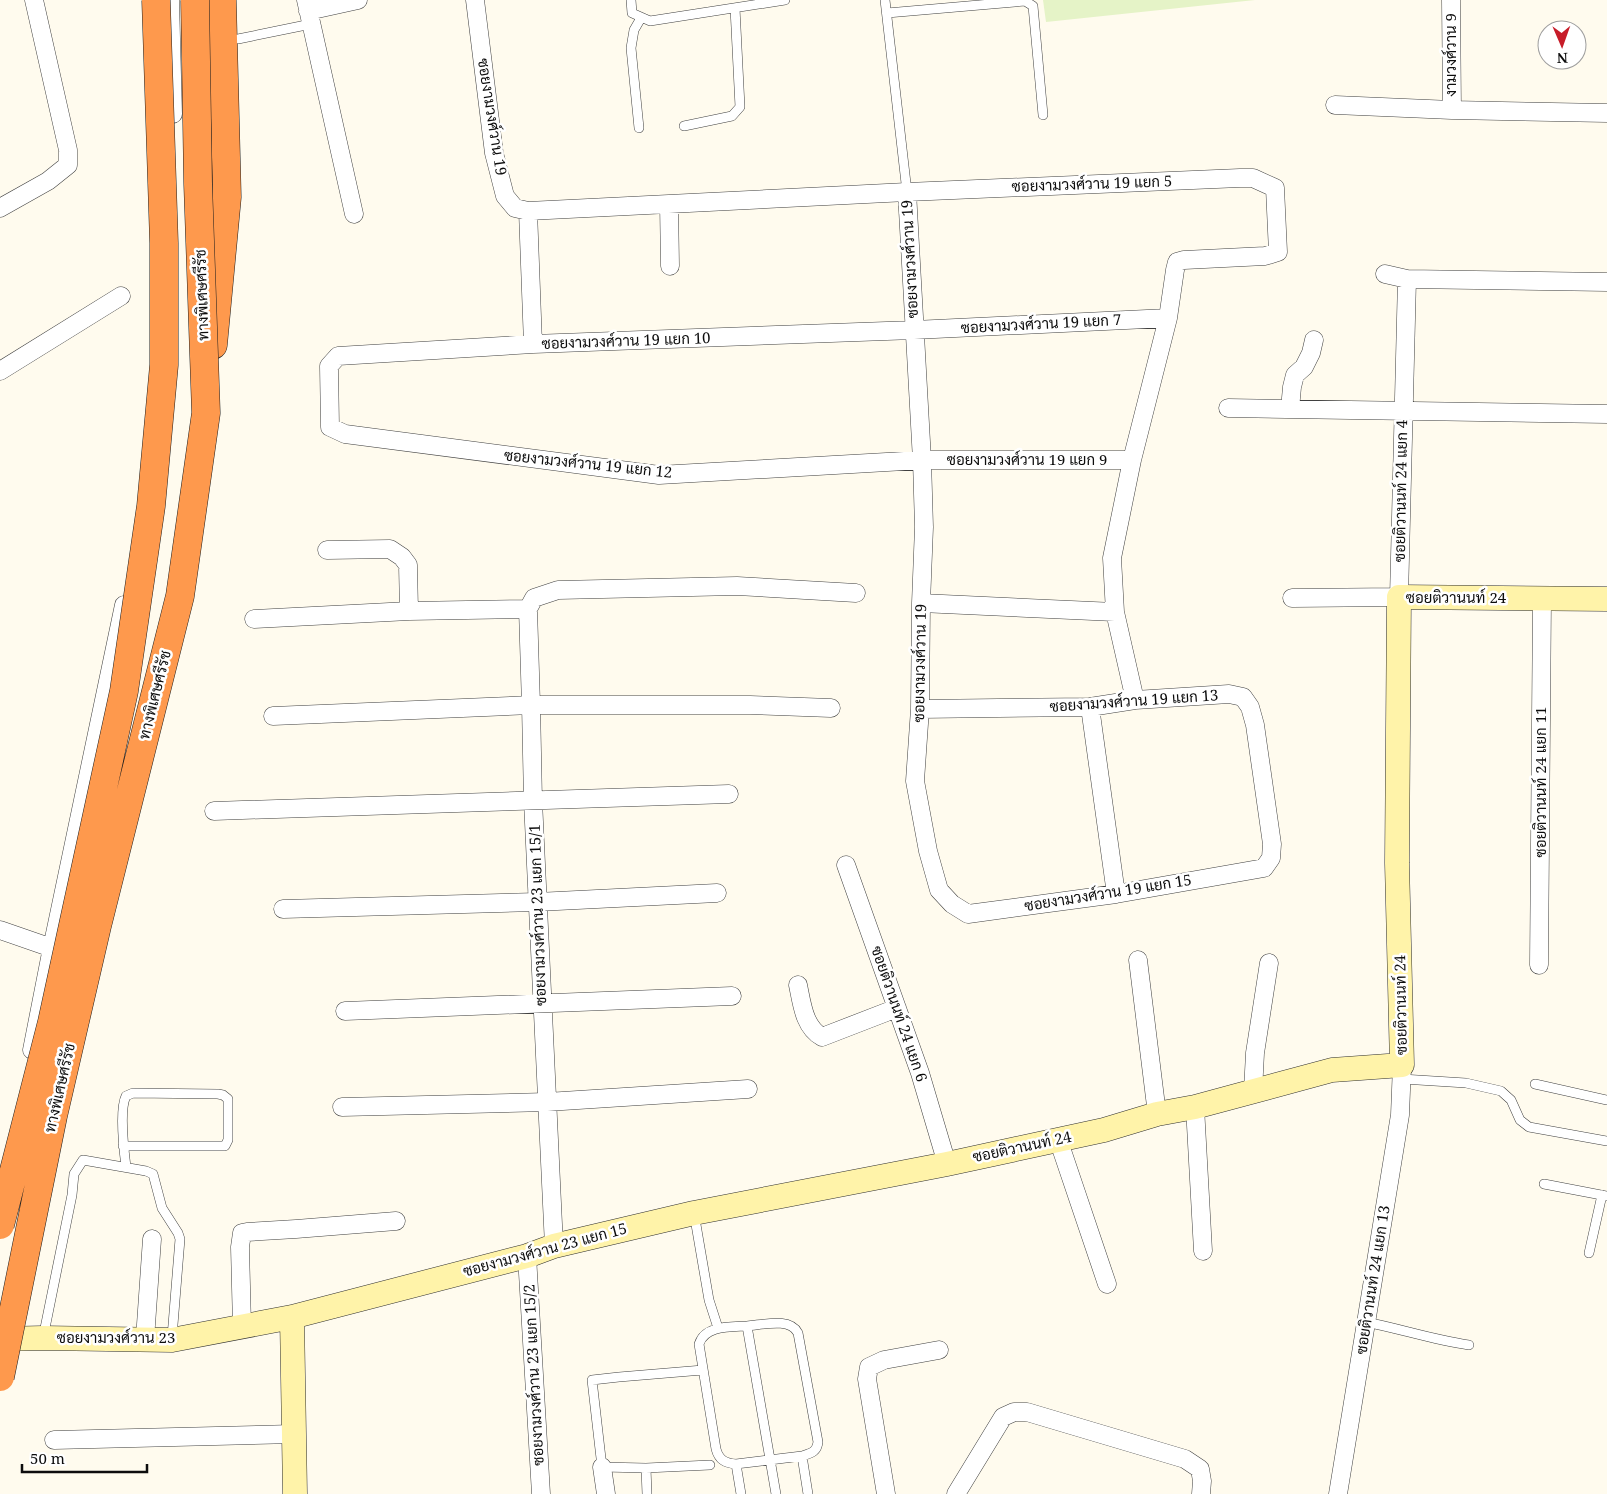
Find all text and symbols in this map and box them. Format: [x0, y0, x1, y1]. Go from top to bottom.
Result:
street label: งามวงศ์วาน 9 [1440, 13, 1460, 97]
north arrow [1537, 20, 1587, 70]
text: N [1557, 49, 1568, 68]
street label: ซอยงามวงศ์วาน 19 [474, 57, 512, 177]
street label: ซอยงามวงศ์วาน 19 แยก 5 [1011, 170, 1173, 196]
street label: ซอยงามวงศ์วาน 19 [896, 199, 922, 319]
street label: ทางพิเศษศรีรัช [189, 249, 213, 341]
street label: ซอยงามวงศ์วาน 19 แยก 7 [960, 309, 1122, 337]
street label: ซอยงามวงศ์วาน 19 แยก 10 [541, 327, 711, 353]
street label: ซอยติวานนท์ 24 แยก 4 [1389, 419, 1411, 562]
street label: ซอยงามวงศ์วาน 19 แยก 12 [503, 444, 673, 482]
street label: ซอยงามวงศ์วาน 19 แยก 9 [947, 449, 1107, 469]
street label: ซอยติวานนท์ 24 [1406, 587, 1507, 607]
street label: ซอยงามวงศ์วาน 19 [908, 604, 930, 722]
street label: ทางพิเศษศรีรัช [133, 648, 175, 741]
street label: ซอยงามวงศ์วาน 19 แยก 13 [1049, 684, 1219, 716]
street label: ซอยติวานนท์ 24 แยก 11 [1530, 707, 1550, 857]
street label: ซอยงามวงศ์วาน 23 แยก 15/1 [524, 824, 550, 1006]
street label: ซอยงามวงศ์วาน 19 แยก 15 [1023, 869, 1193, 915]
street label: ซอยติวานนท์ 24 แยก 6 [867, 943, 933, 1084]
street label: ซอยติวานนท์ 24 [1389, 954, 1411, 1055]
street label: ทางพิเศษศรีรัช [39, 1041, 79, 1134]
street label: ซอยติวานนท์ 24 [971, 1126, 1074, 1166]
street label: ซอยติวานนท์ 24 แยก 13 [1350, 1204, 1394, 1356]
street label: ซอยงามวงศ์วาน 23 แยก 15 [460, 1217, 629, 1281]
street label: ซอยงามวงศ์วาน 23 แยก 15/2 [518, 1284, 548, 1466]
street label: ซอยงามวงศ์วาน 23 [57, 1327, 175, 1347]
scale bar [22, 1442, 148, 1474]
text: 50 m [30, 1448, 65, 1468]

